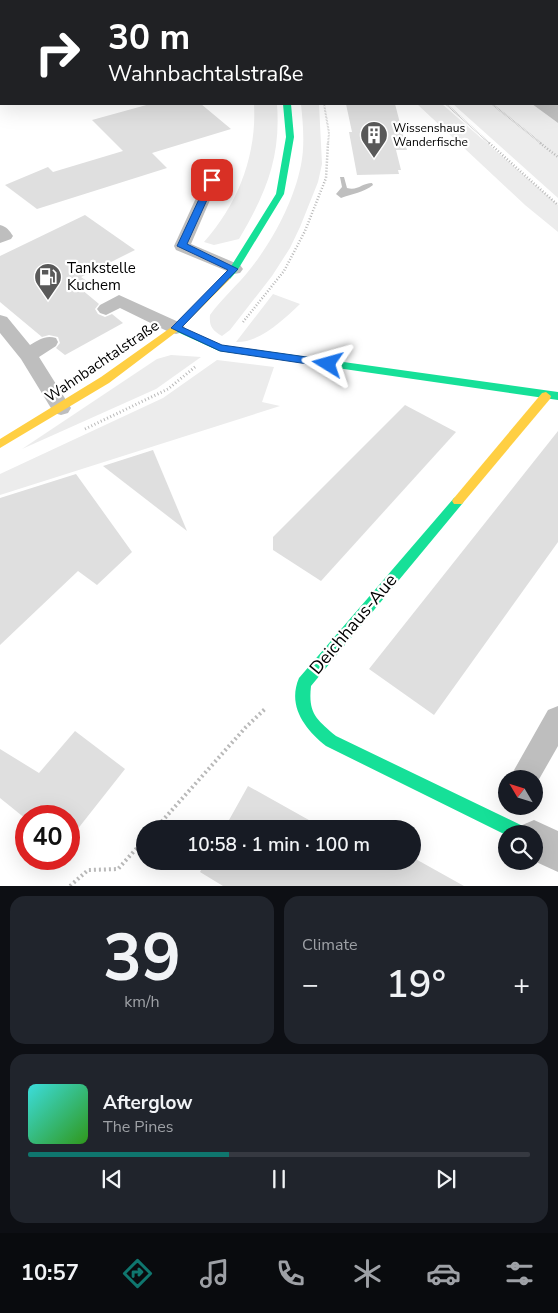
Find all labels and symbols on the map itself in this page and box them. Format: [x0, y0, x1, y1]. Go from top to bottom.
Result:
building icon: Wissenshaus Wanderfische [359, 120, 389, 159]
place label: Wissenshaus Wanderfische [393, 120, 468, 150]
pin [191, 159, 233, 201]
place label: Tankstelle Kuchem [67, 258, 136, 295]
fuel station icon: Tankstelle Kuchem [33, 262, 63, 301]
street label: Wahnbachtalstraße [41, 315, 163, 407]
position arrow [301, 337, 353, 389]
street label: Deichhaus-Aue [304, 569, 402, 679]
north arrow [498, 770, 542, 815]
speed limit sign: 40 [15, 805, 80, 870]

